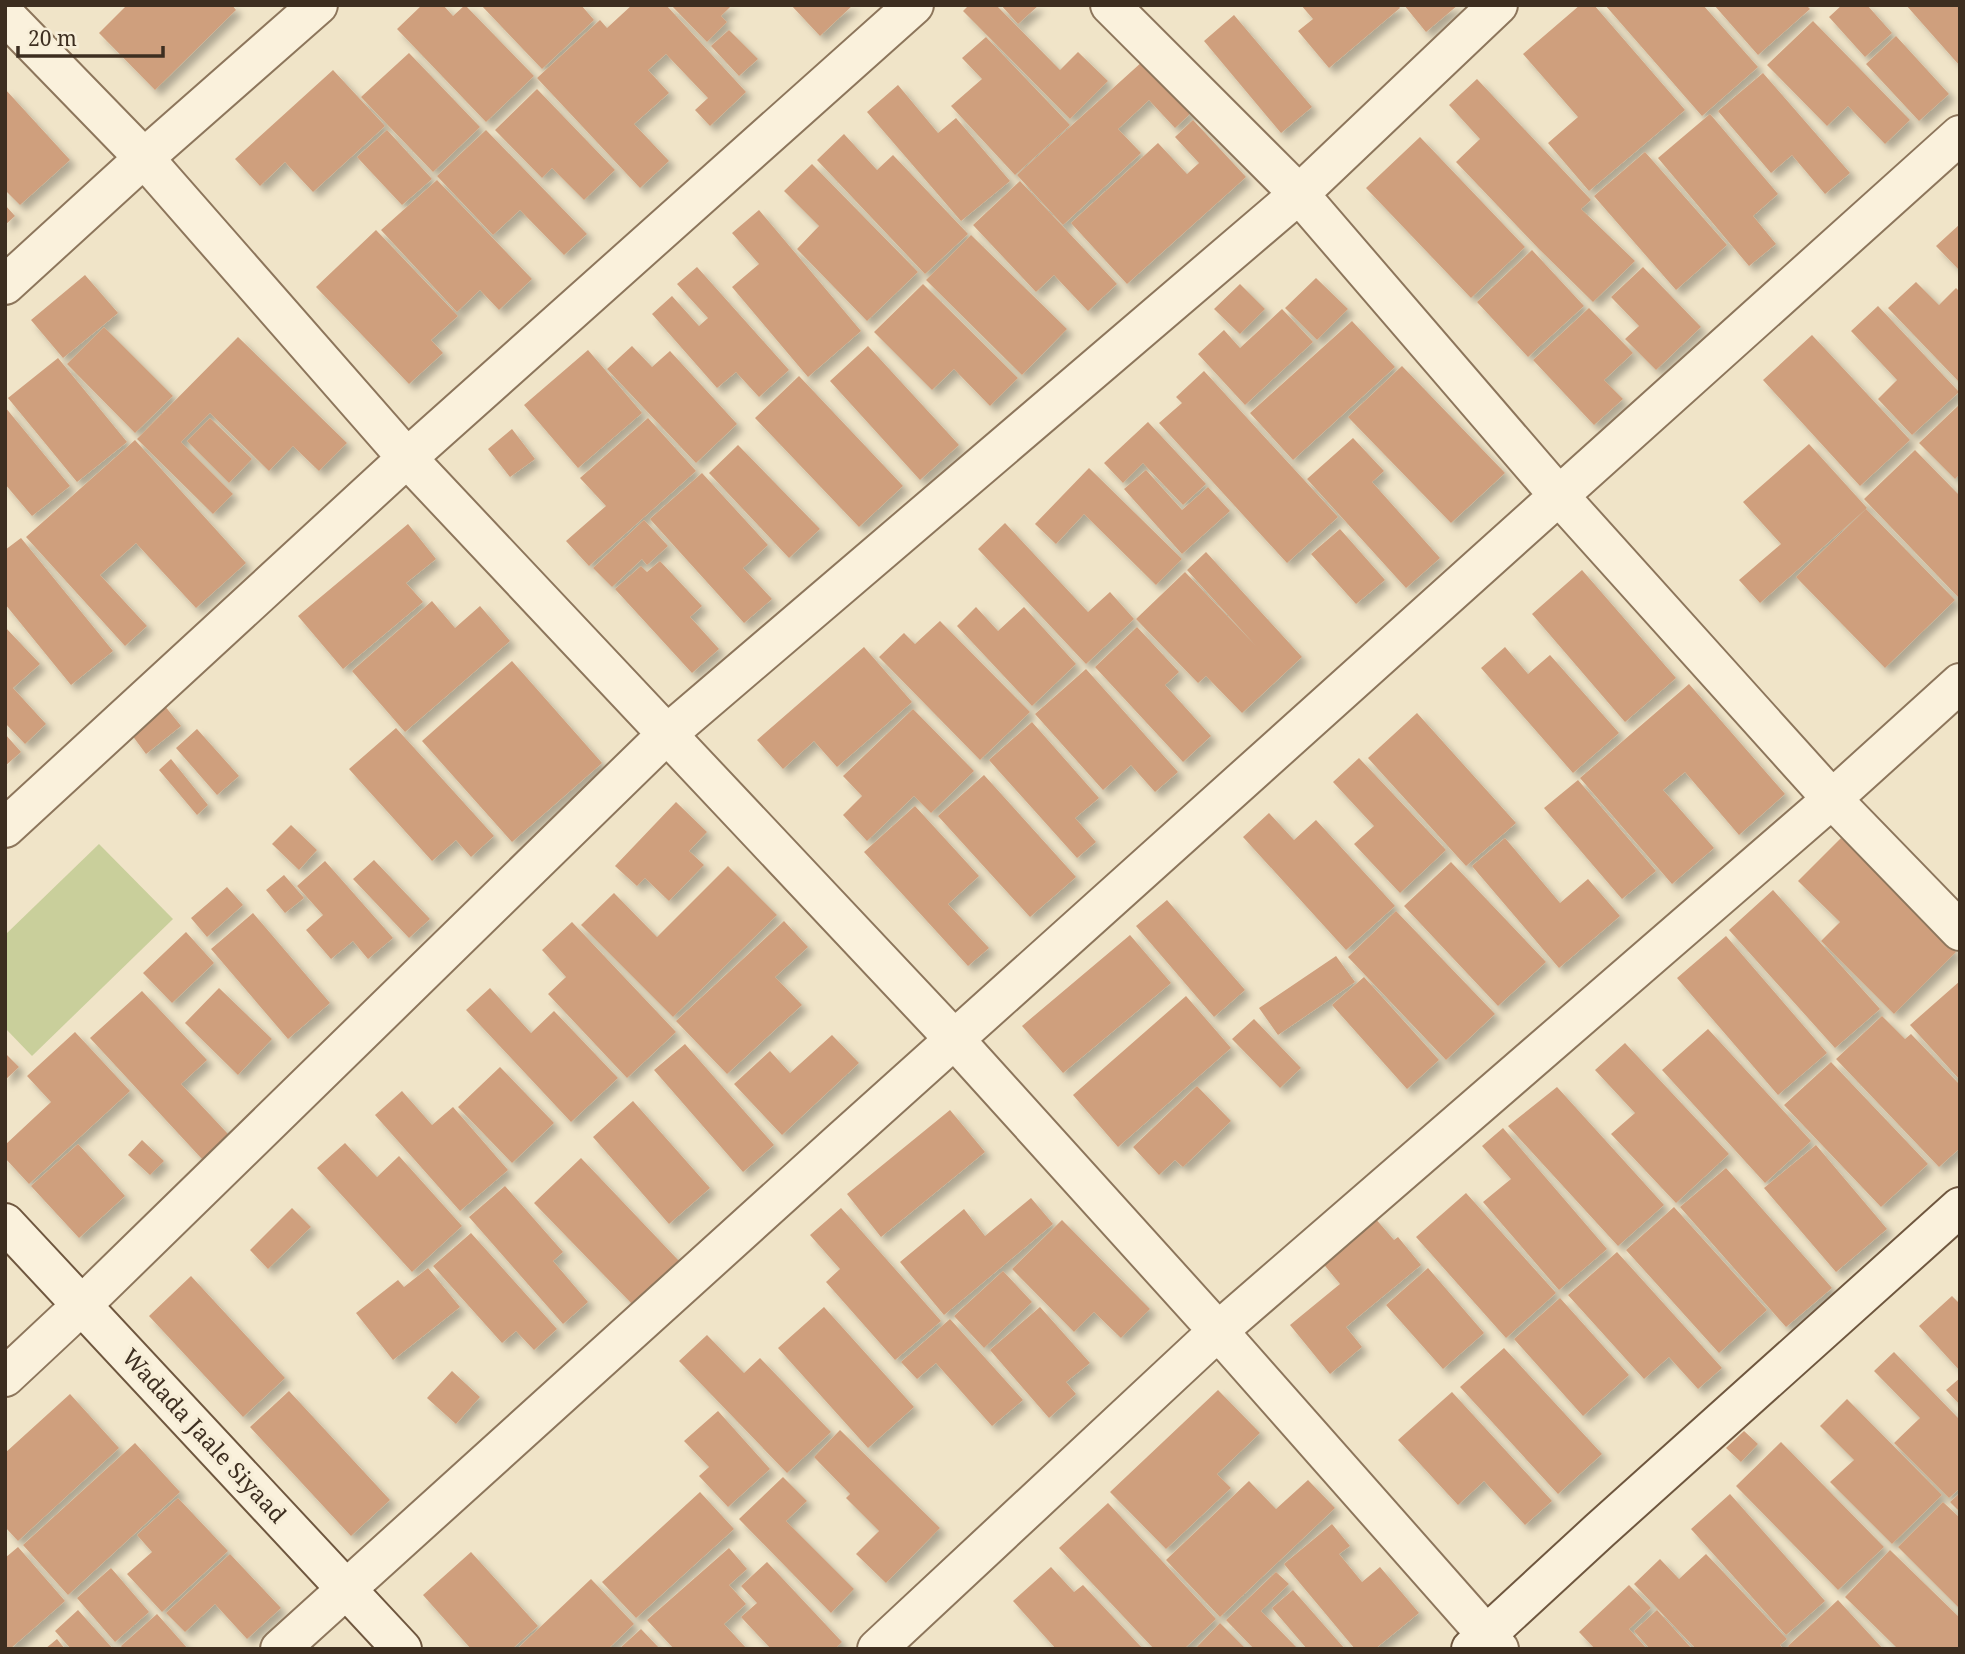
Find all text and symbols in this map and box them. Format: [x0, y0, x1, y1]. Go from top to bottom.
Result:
scale bar [18, 14, 163, 58]
text: 20 m [28, 24, 77, 52]
street label: Wadada Jaale Siyaad [115, 1341, 294, 1530]

